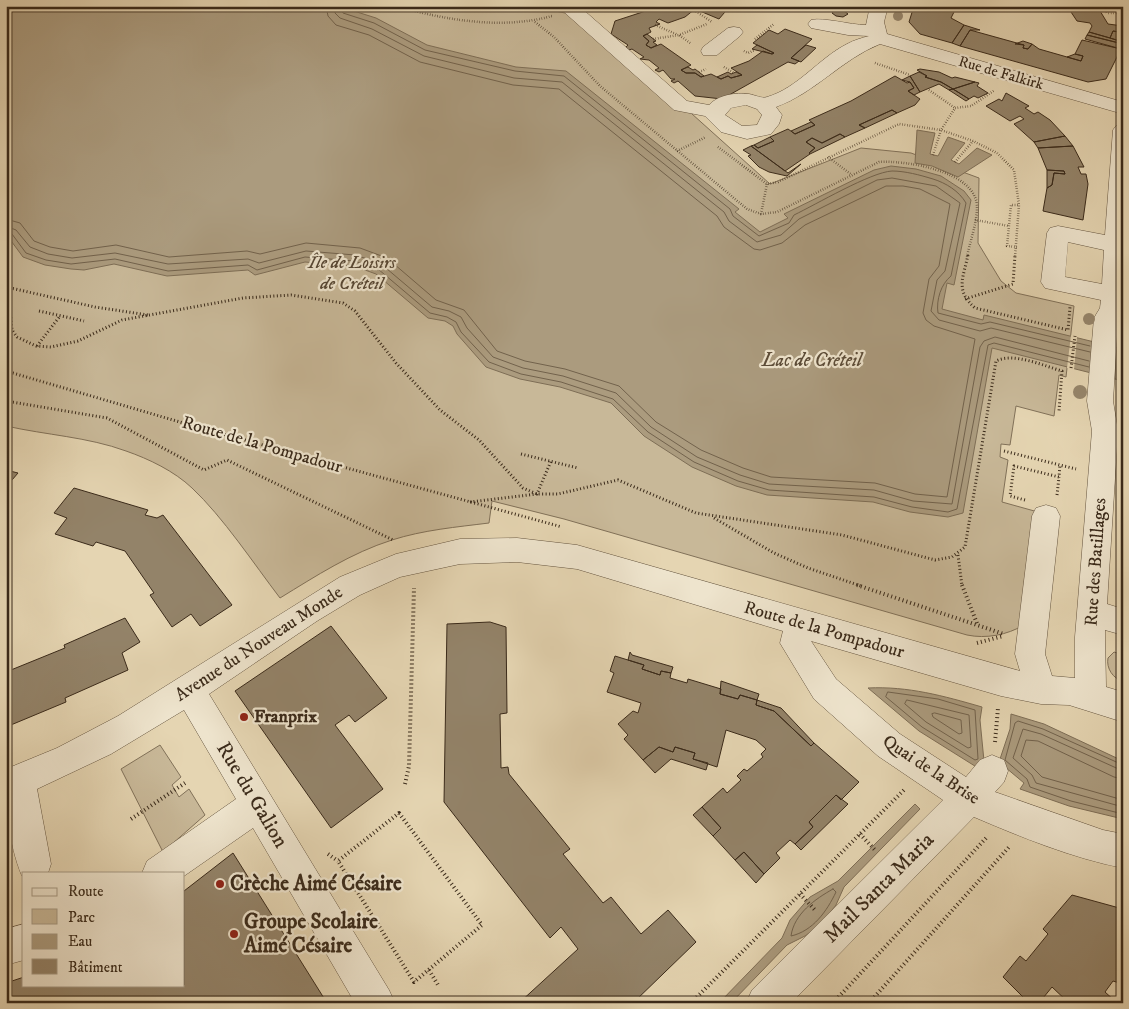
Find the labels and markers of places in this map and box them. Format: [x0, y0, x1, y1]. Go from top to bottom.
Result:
place label: Franprix [254, 706, 317, 728]
marker: Franprix [238, 711, 250, 723]
place label: Crèche Aimé Césaire [230, 871, 402, 897]
marker: Crèche Aimé Césaire [214, 878, 226, 890]
place label: Groupe Scolaire Aimé Césaire [243, 909, 378, 959]
marker: Groupe Scolaire Aimé Césaire [228, 928, 240, 940]

